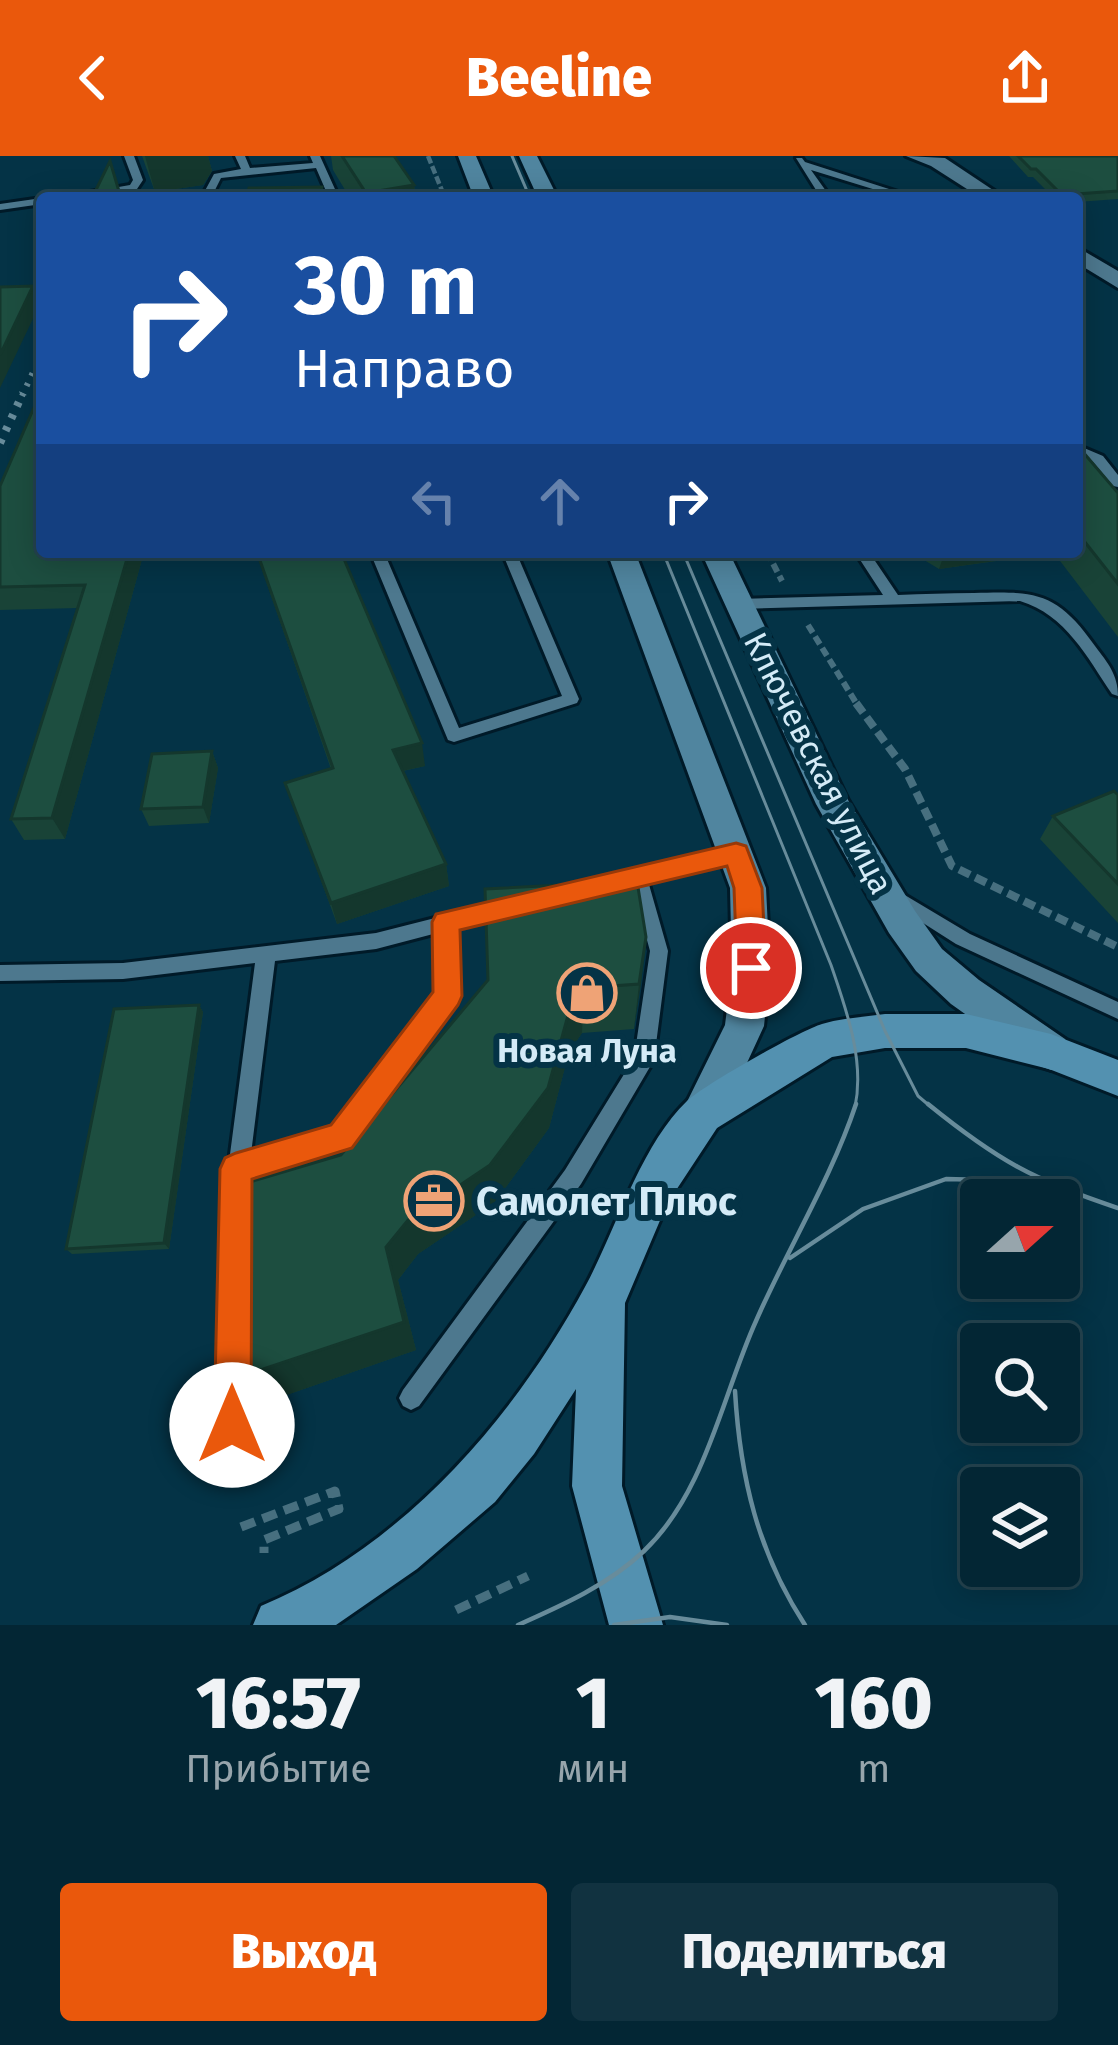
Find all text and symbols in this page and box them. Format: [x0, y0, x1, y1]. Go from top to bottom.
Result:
icon: back [60, 45, 126, 111]
icon: share [992, 45, 1058, 111]
text: Beeline [466, 46, 652, 110]
text: 30 m [294, 235, 478, 336]
icon: right [96, 240, 252, 396]
text: Направо [294, 337, 515, 401]
icon: left [401, 468, 467, 534]
icon: ahead [527, 468, 593, 534]
icon: right [653, 468, 719, 534]
street label: Ключевская улица [735, 626, 901, 901]
pin [700, 917, 802, 1019]
icon: arrive [718, 935, 784, 1001]
shop icon: Новая Луна [556, 962, 618, 1024]
place label: Новая Луна [497, 1031, 677, 1071]
office icon: Самолет Плюс [403, 1170, 465, 1232]
place label: Самолет Плюс [476, 1179, 737, 1225]
north arrow [960, 1179, 1080, 1299]
map controls [960, 1179, 1080, 1587]
button: search [960, 1323, 1080, 1443]
position arrow [169, 1362, 295, 1488]
button: layers [960, 1467, 1080, 1587]
text: 16:57 [196, 1661, 361, 1747]
text: 1 [576, 1661, 610, 1747]
text: 160 [815, 1661, 933, 1747]
text: Прибытие [185, 1746, 372, 1792]
text: мин [557, 1746, 629, 1792]
text: m [857, 1746, 890, 1792]
button: Выход [60, 1883, 547, 2021]
button: Поделиться [571, 1883, 1058, 2021]

